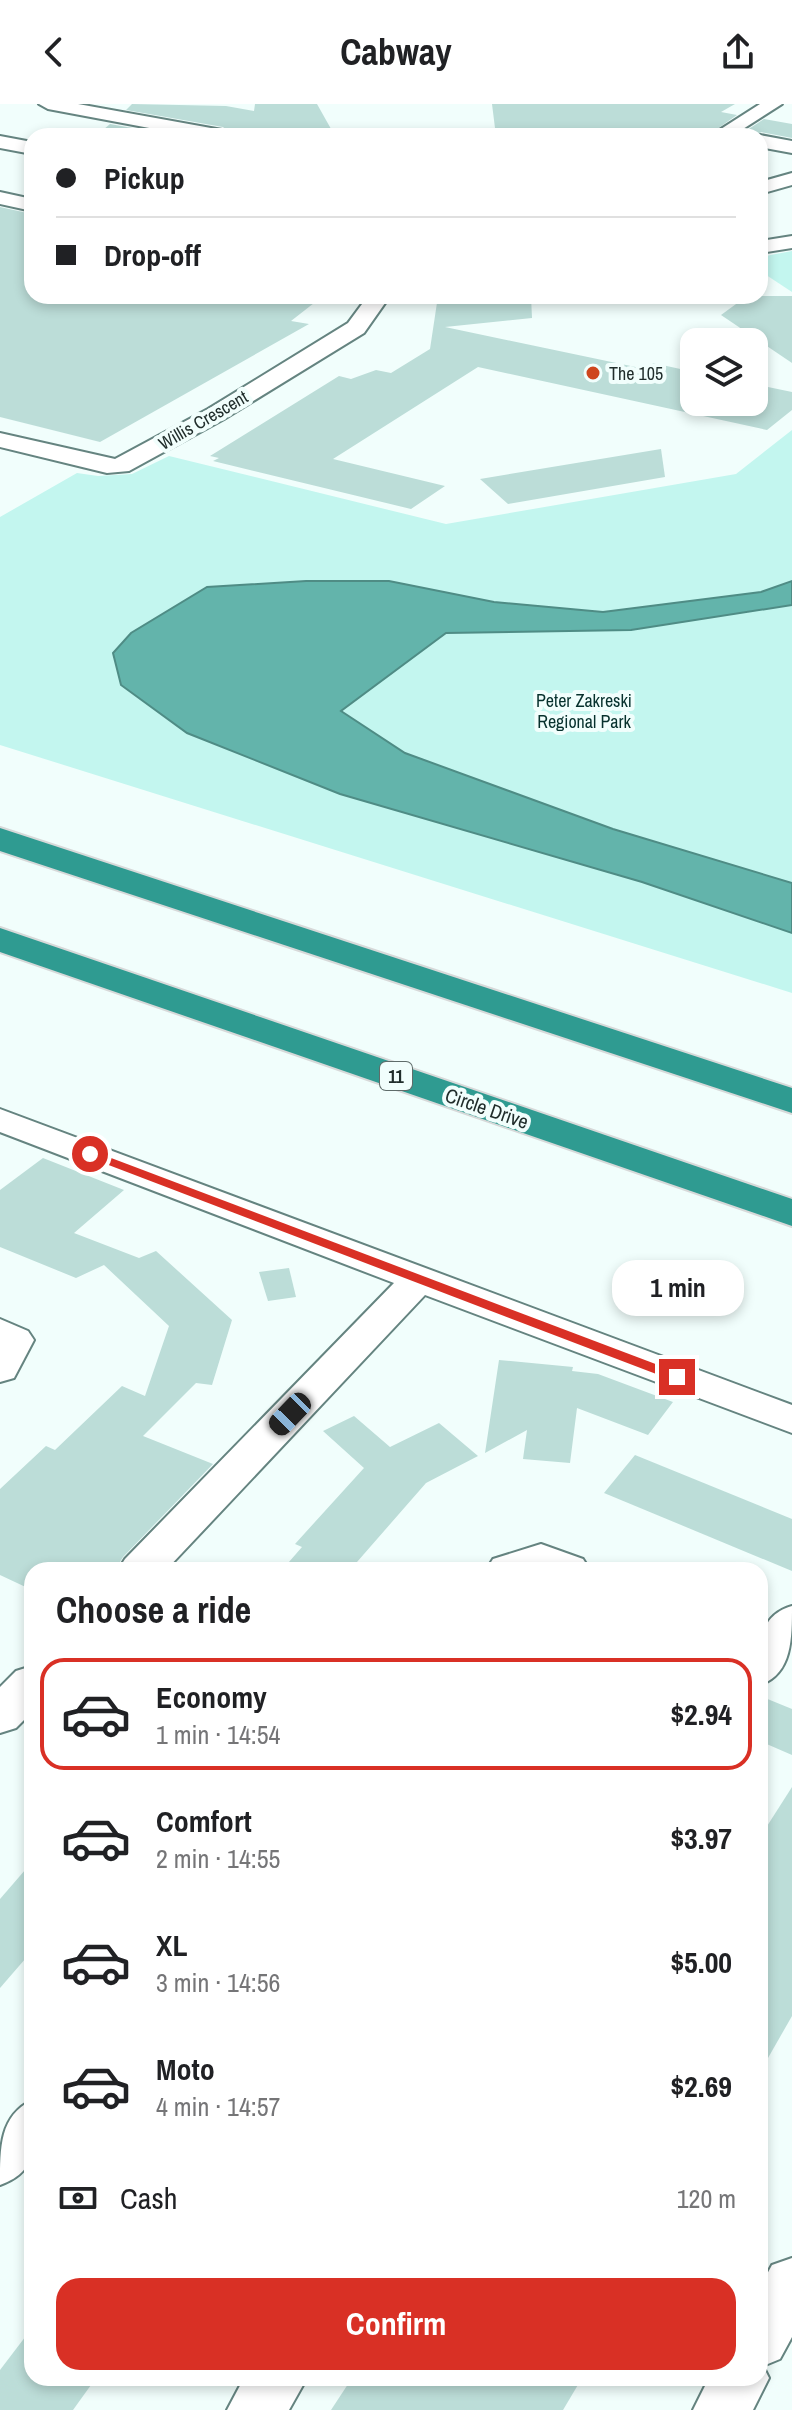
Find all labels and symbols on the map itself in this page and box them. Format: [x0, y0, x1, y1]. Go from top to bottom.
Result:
place label: The 105 [609, 361, 663, 386]
marker: The 105 [584, 364, 602, 382]
street label: Willis Crescent [154, 384, 252, 456]
park label: Peter Zakreski Regional Park [536, 688, 632, 734]
road number: 11 [380, 1062, 412, 1090]
street label: Circle Drive [442, 1081, 532, 1135]
route start [72, 1136, 108, 1172]
callout: 1 min [611, 1261, 743, 1317]
route end [659, 1359, 695, 1395]
car [265, 1388, 315, 1440]

